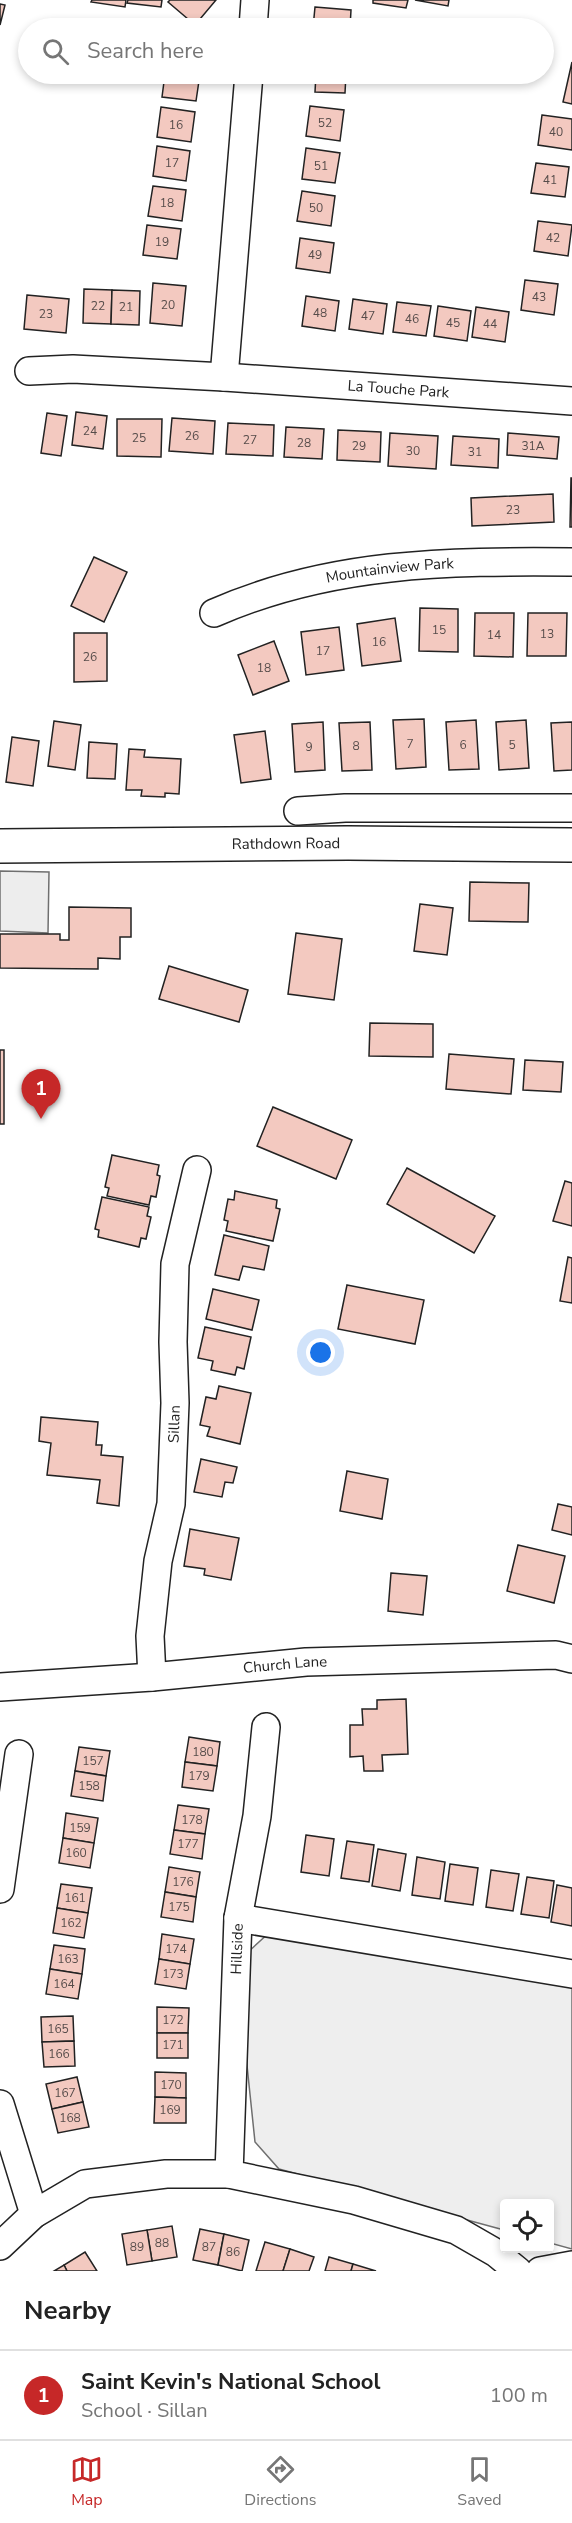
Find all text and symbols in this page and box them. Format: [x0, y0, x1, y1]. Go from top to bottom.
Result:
search box [18, 18, 554, 84]
icon: search [39, 35, 72, 68]
text: Search here [87, 36, 204, 66]
house number: 52 [318, 115, 332, 131]
house number: 16 [169, 117, 183, 133]
house number: 40 [549, 124, 563, 140]
house number: 17 [165, 155, 179, 171]
house number: 51 [314, 158, 328, 174]
house number: 41 [543, 172, 557, 188]
house number: 18 [160, 195, 174, 211]
house number: 50 [309, 200, 323, 216]
house number: 42 [546, 230, 560, 246]
house number: 19 [155, 234, 169, 250]
house number: 49 [308, 247, 322, 263]
house number: 43 [532, 289, 546, 305]
house number: 20 [161, 297, 175, 313]
house number: 22 [91, 298, 105, 314]
house number: 21 [119, 299, 133, 315]
house number: 48 [313, 305, 327, 321]
house number: 23 [39, 306, 53, 322]
house number: 47 [361, 308, 375, 324]
house number: 46 [405, 311, 419, 327]
house number: 45 [446, 315, 460, 331]
house number: 44 [483, 316, 497, 332]
street label: La Touche Park [347, 376, 450, 403]
house number: 24 [83, 423, 97, 439]
house number: 26 [185, 428, 199, 444]
house number: 25 [132, 430, 146, 446]
house number: 27 [243, 432, 257, 448]
house number: 28 [297, 435, 311, 451]
house number: 29 [352, 438, 366, 454]
house number: 31A [521, 438, 545, 454]
house number: 30 [406, 443, 420, 459]
house number: 31 [468, 444, 482, 460]
house number: 23 [506, 502, 520, 518]
street label: Mountainview Park [324, 553, 455, 588]
house number: 15 [432, 622, 446, 638]
house number: 13 [540, 626, 554, 642]
house number: 14 [487, 627, 501, 643]
house number: 16 [372, 634, 386, 650]
house number: 17 [316, 643, 330, 659]
house number: 26 [83, 649, 97, 665]
house number: 18 [257, 660, 271, 676]
house number: 7 [406, 736, 414, 752]
house number: 6 [459, 737, 467, 753]
house number: 5 [508, 737, 516, 753]
house number: 8 [352, 738, 360, 754]
house number: 9 [305, 739, 313, 755]
street label: Rathdown Road [232, 833, 340, 854]
pin: 1 [22, 1070, 60, 1119]
your location [306, 1338, 335, 1367]
street label: Sillan [163, 1405, 185, 1443]
street label: Church Lane [242, 1651, 327, 1678]
house number: 180 [192, 1744, 214, 1760]
house number: 157 [82, 1753, 104, 1769]
house number: 179 [188, 1768, 210, 1784]
house number: 158 [78, 1778, 100, 1794]
house number: 178 [181, 1812, 203, 1828]
house number: 159 [69, 1820, 91, 1836]
house number: 177 [177, 1836, 199, 1852]
house number: 160 [65, 1845, 87, 1861]
house number: 176 [172, 1874, 194, 1890]
house number: 161 [64, 1890, 86, 1906]
house number: 175 [168, 1899, 190, 1915]
house number: 162 [60, 1915, 82, 1931]
street label: Hillside [226, 1923, 248, 1975]
house number: 174 [165, 1941, 187, 1957]
house number: 163 [57, 1951, 79, 1967]
house number: 173 [162, 1966, 184, 1982]
house number: 164 [53, 1976, 75, 1992]
house number: 172 [162, 2012, 184, 2028]
house number: 165 [47, 2021, 69, 2037]
house number: 171 [162, 2037, 184, 2053]
house number: 166 [48, 2046, 70, 2062]
house number: 170 [160, 2077, 182, 2093]
house number: 167 [54, 2085, 76, 2101]
house number: 169 [159, 2102, 181, 2118]
house number: 168 [59, 2110, 81, 2126]
map controls [500, 2199, 554, 2253]
button: locate [500, 2199, 554, 2253]
house number: 88 [155, 2235, 169, 2251]
house number: 89 [130, 2239, 144, 2255]
house number: 87 [202, 2239, 216, 2255]
house number: 86 [226, 2244, 240, 2260]
text: Nearby [24, 2293, 111, 2328]
text: Saint Kevin's National School [81, 2367, 381, 2397]
text: 1 [38, 2382, 50, 2409]
text: 100 m [490, 2382, 548, 2409]
text: School · Sillan [81, 2397, 208, 2424]
tab: Map [70, 2453, 103, 2511]
tab: Directions [244, 2453, 316, 2511]
tab: Saved [457, 2453, 502, 2511]

